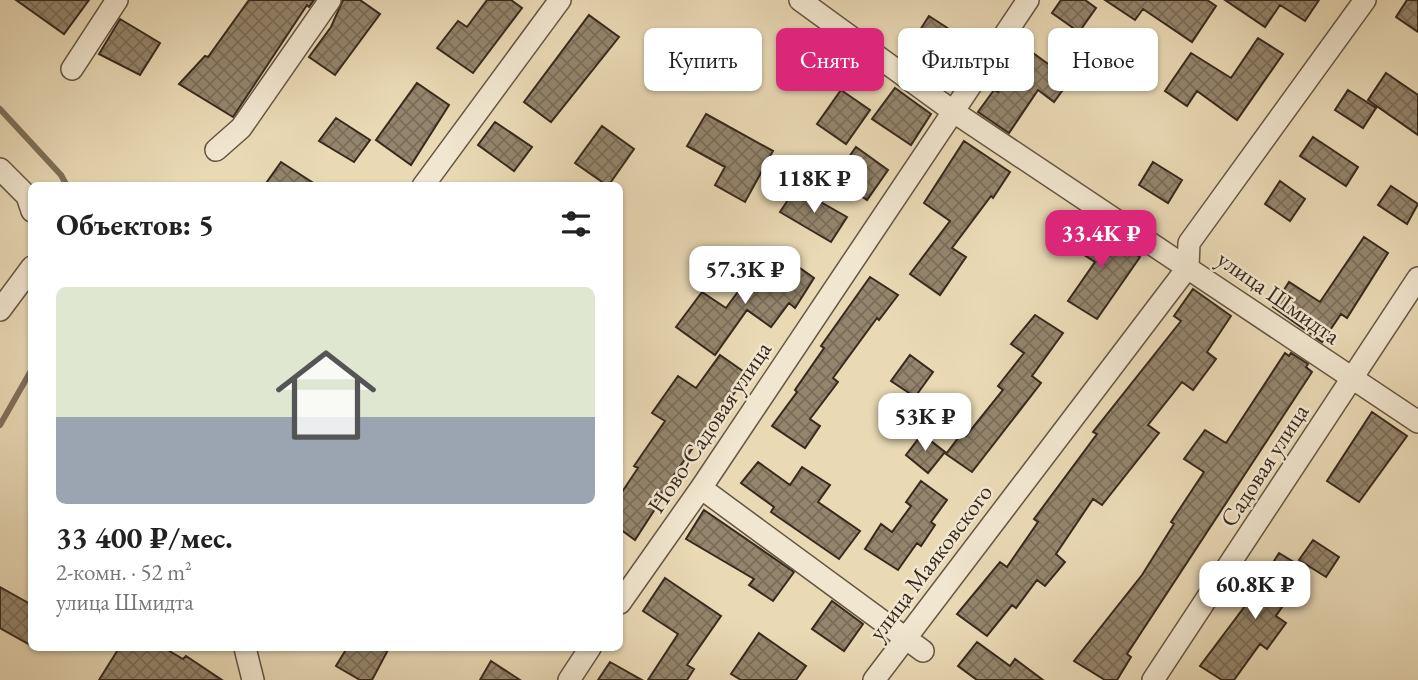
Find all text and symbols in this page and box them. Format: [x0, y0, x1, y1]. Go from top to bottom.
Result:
chip: Купить [644, 28, 762, 91]
chip: Снять [776, 28, 884, 91]
chip: Фильтры [898, 28, 1034, 91]
chip: Новое [1048, 28, 1158, 91]
pin: 118K ₽ [757, 156, 871, 215]
text: 118K ₽ [777, 163, 851, 193]
text: Объектов: 5 [56, 205, 214, 244]
icon: filters [557, 205, 595, 243]
pin: 33.4K ₽ [1036, 210, 1166, 270]
text: 33.4K ₽ [1061, 218, 1141, 248]
street label: улица Шмидта [1211, 243, 1347, 351]
pin: 57.3K ₽ [680, 246, 810, 306]
text: 57.3K ₽ [705, 254, 785, 284]
icon: home [263, 332, 389, 458]
street label: Ново-Садовая улица [640, 335, 778, 519]
pin: 53K ₽ [876, 393, 974, 453]
street label: Садовая улица [1213, 397, 1316, 532]
text: 53K ₽ [894, 401, 956, 431]
street label: улица Маяковского [861, 478, 999, 646]
text: 33 400 ₽/мес. [56, 518, 233, 557]
text: 2-комн. · 52 m² [56, 557, 192, 587]
pin: 60.8K ₽ [1190, 562, 1320, 621]
text: 60.8K ₽ [1215, 569, 1295, 599]
text: улица Шмидта [56, 587, 194, 617]

